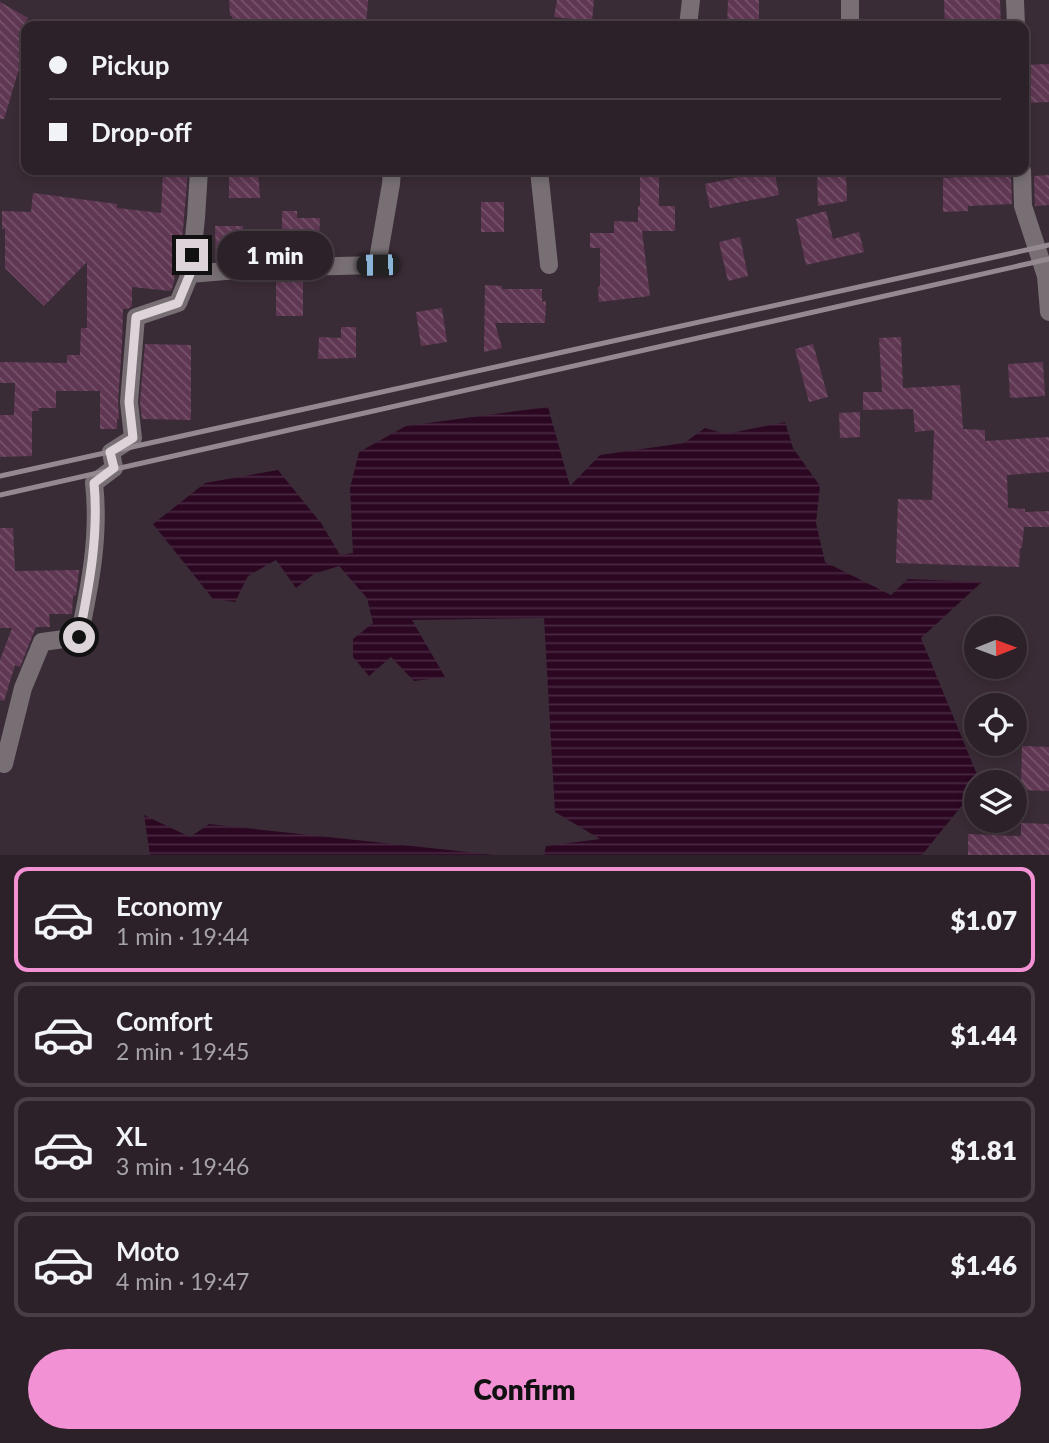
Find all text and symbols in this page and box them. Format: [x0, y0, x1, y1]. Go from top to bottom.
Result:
text: Pickup [91, 49, 170, 81]
text: Drop-off [91, 116, 192, 148]
callout: 1 min [216, 230, 332, 280]
route end [176, 239, 208, 271]
text: 1 min [246, 241, 304, 269]
car [356, 254, 399, 276]
north arrow [964, 616, 1027, 679]
map controls [964, 616, 1027, 833]
route start [63, 621, 95, 653]
button: locate [964, 693, 1027, 756]
button: layers [964, 770, 1027, 833]
icon: car [32, 888, 95, 951]
text: Economy [116, 890, 222, 922]
text: $1.07 [950, 904, 1017, 936]
text: 1 min · 19:44 [116, 922, 249, 950]
icon: car [32, 1003, 95, 1066]
text: Comfort [116, 1005, 213, 1037]
text: $1.44 [950, 1019, 1017, 1051]
text: 2 min · 19:45 [116, 1037, 249, 1065]
icon: car [32, 1118, 95, 1181]
text: XL [116, 1120, 147, 1152]
text: $1.81 [950, 1134, 1017, 1166]
text: 3 min · 19:46 [116, 1152, 249, 1180]
icon: car [32, 1233, 95, 1296]
text: Moto [116, 1235, 179, 1267]
text: $1.46 [950, 1249, 1017, 1281]
text: 4 min · 19:47 [116, 1267, 249, 1295]
button: Confirm [28, 1349, 1021, 1429]

